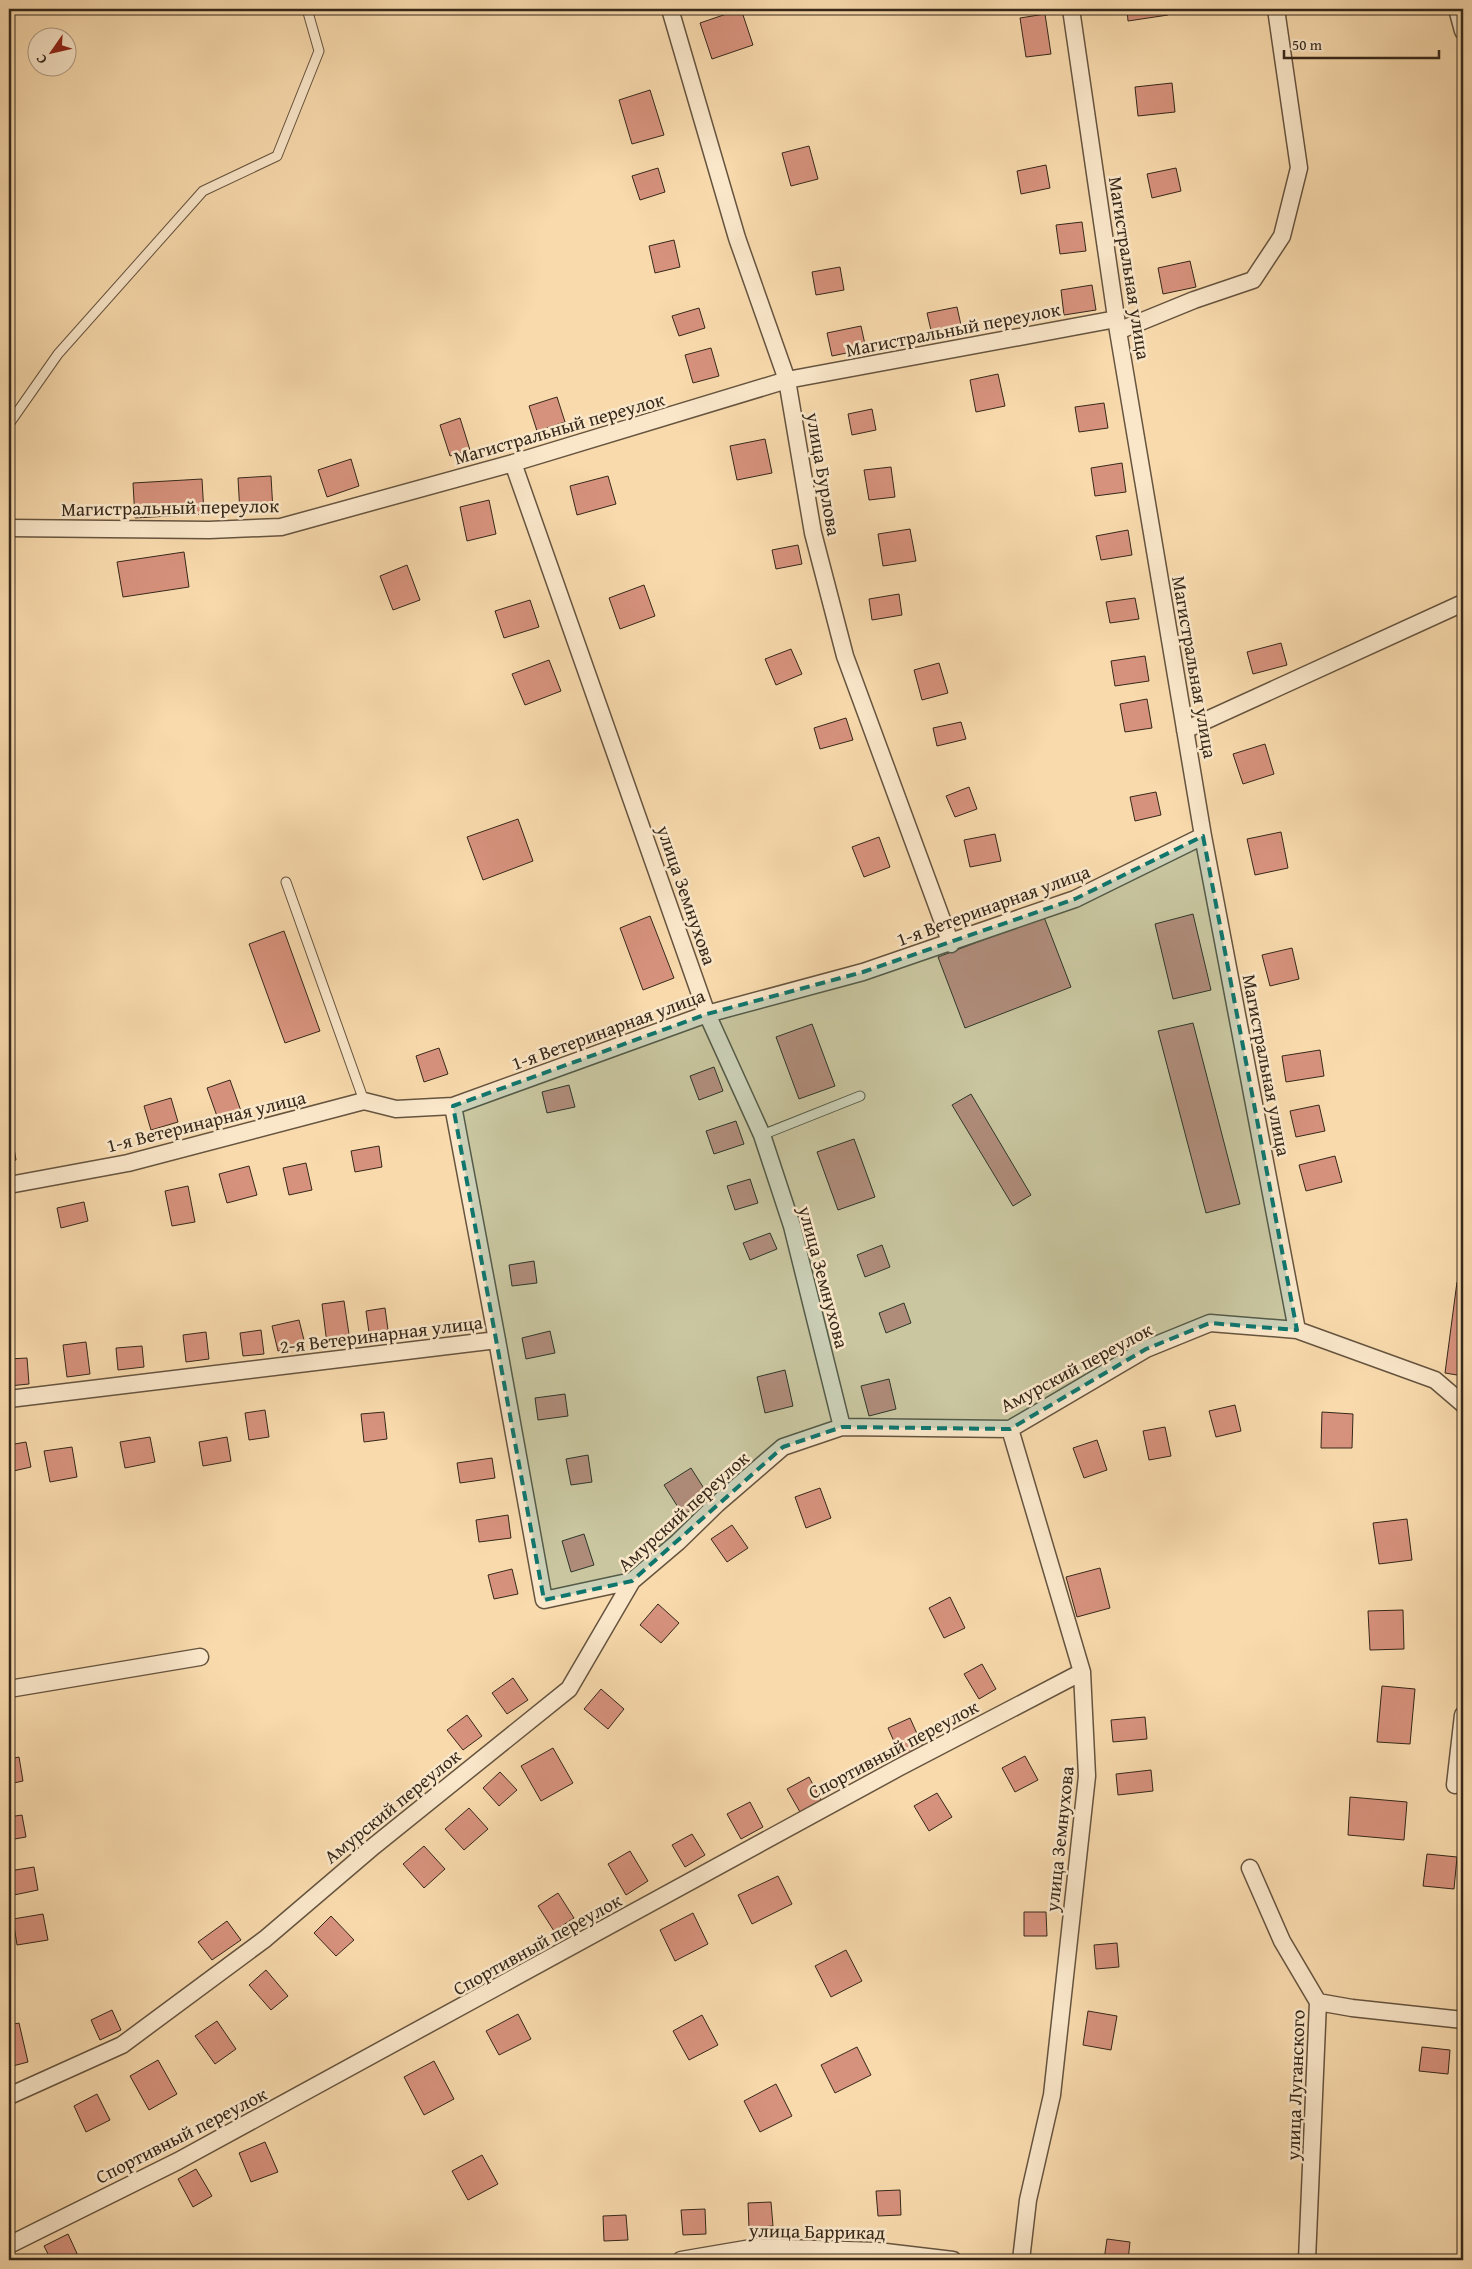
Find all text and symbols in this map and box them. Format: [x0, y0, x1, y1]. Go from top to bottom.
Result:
north arrow [28, 28, 78, 78]
scale bar [1284, 28, 1440, 60]
text: 50 m [1292, 34, 1323, 55]
text: С [31, 50, 52, 68]
street label: Магистральная улица [1102, 175, 1158, 361]
street label: Магистральный переулок [843, 294, 1063, 364]
street label: Магистральный переулок [450, 384, 668, 472]
street label: улица Бурлова [799, 409, 849, 538]
street label: Магистральный переулок [61, 491, 279, 523]
street label: Магистральная улица [1165, 574, 1225, 760]
street label: улица Земнухова [650, 820, 724, 969]
street label: 1-я Ветеринарная улица [892, 857, 1094, 953]
street label: Магистральная улица [1236, 972, 1298, 1158]
street label: 1-я Ветеринарная улица [507, 981, 709, 1077]
street label: 1-я Ветеринарная улица [104, 1083, 308, 1159]
street label: улица Земнухова [791, 1202, 856, 1351]
street label: 2-я Ветеринарная улица [278, 1308, 484, 1360]
street label: Амурский переулок [995, 1315, 1157, 1419]
street label: Амурский переулок [611, 1444, 755, 1578]
street label: Спортивный переулок [803, 1692, 983, 1806]
street label: Амурский переулок [318, 1742, 466, 1870]
street label: улица Земнухова [1037, 1765, 1081, 1914]
street label: Спортивный переулок [448, 1886, 627, 2002]
street label: улица Луганского [1278, 2009, 1312, 2162]
street label: Спортивный переулок [90, 2080, 272, 2190]
street label: улица Баррикад [748, 2216, 885, 2246]

